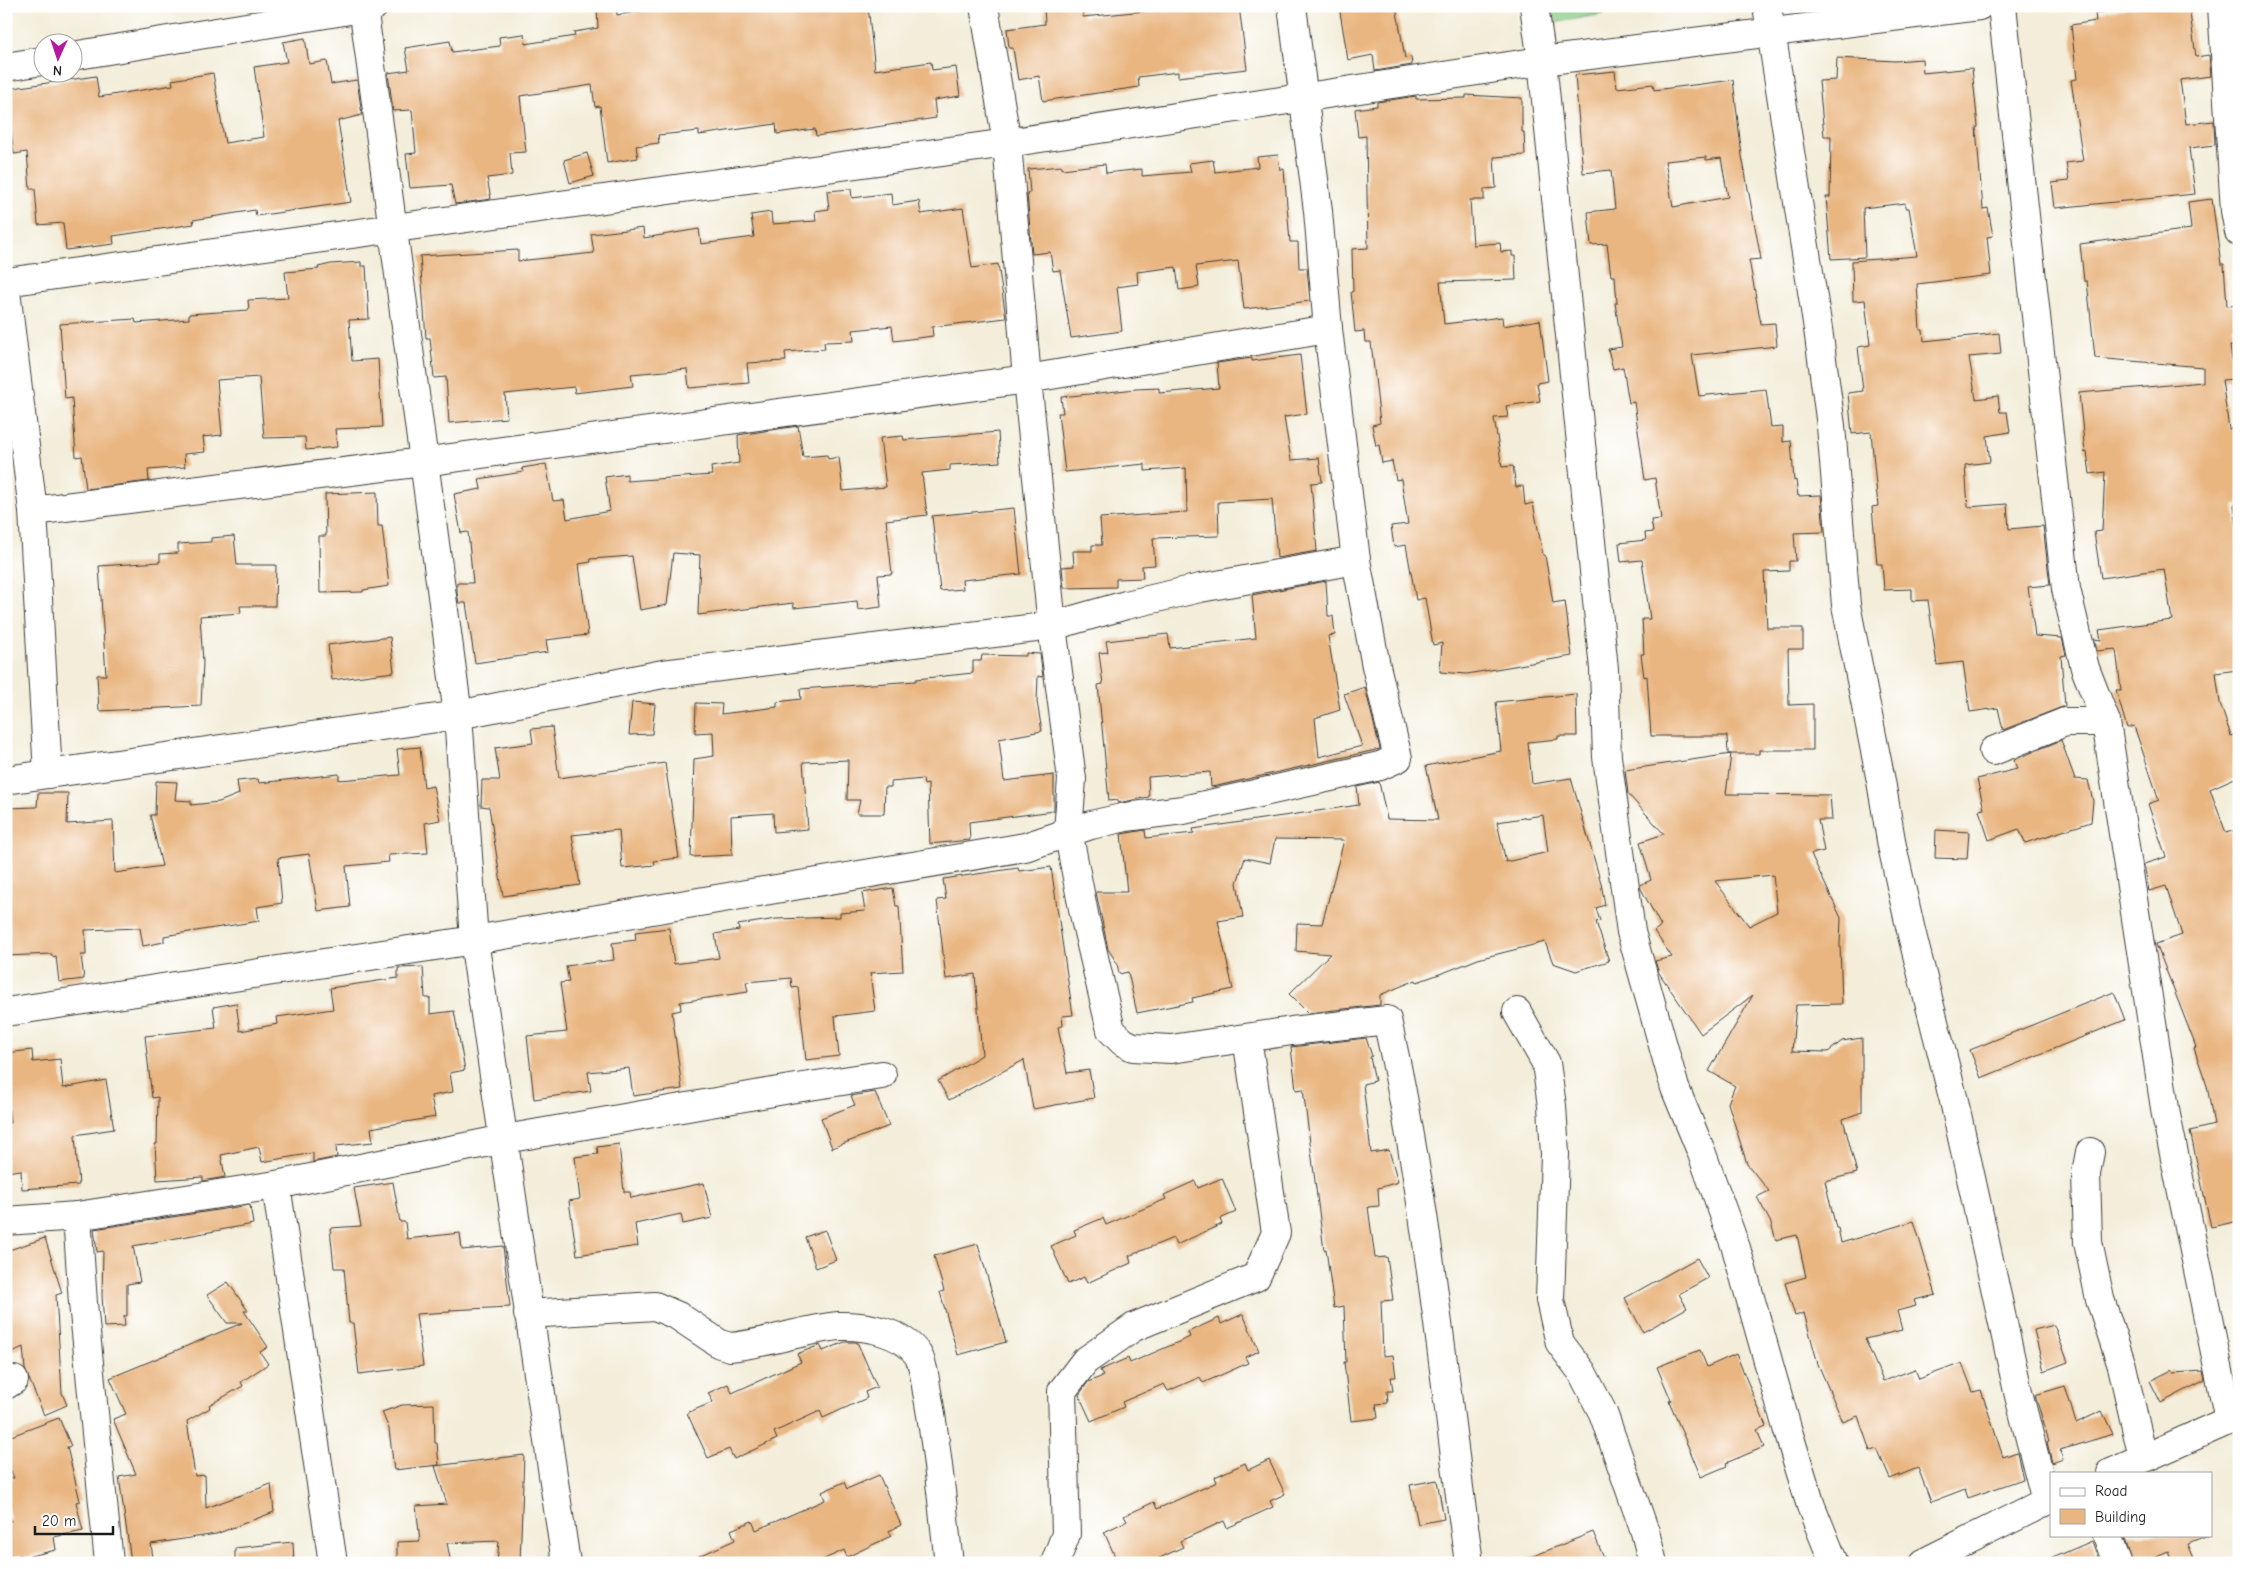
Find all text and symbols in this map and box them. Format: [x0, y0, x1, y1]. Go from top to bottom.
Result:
north arrow [32, 32, 82, 82]
text: N [52, 62, 62, 79]
legend [2050, 1472, 2212, 1536]
text: Road [2095, 1482, 2127, 1500]
scale bar [35, 1504, 112, 1536]
text: Building [2095, 1508, 2146, 1526]
text: 20 m [42, 1512, 76, 1530]

